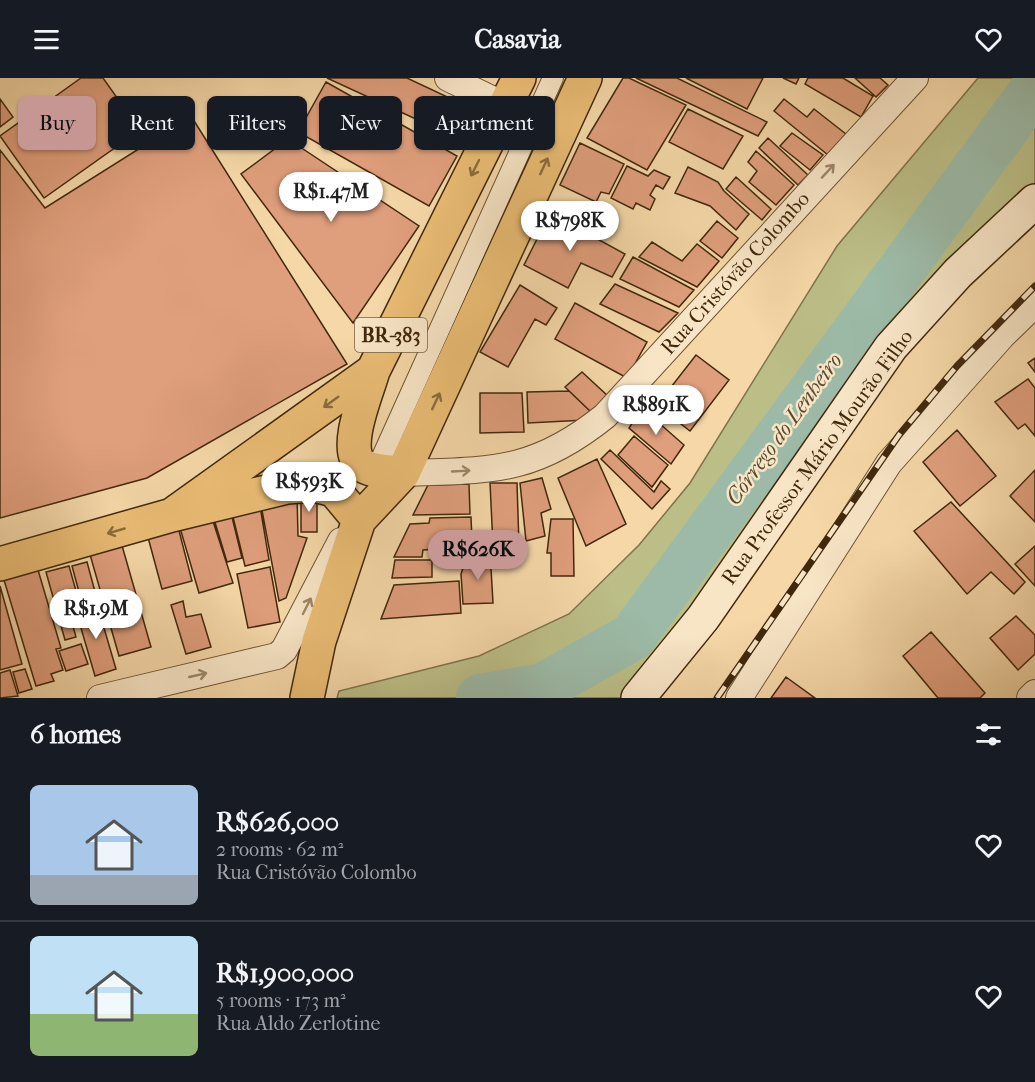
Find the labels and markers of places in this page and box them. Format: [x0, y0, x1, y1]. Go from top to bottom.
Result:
pin: R$1.47M [276, 172, 386, 223]
pin: R$798K [521, 201, 619, 252]
pin: R$891K [607, 385, 705, 436]
pin: R$593K [260, 462, 358, 513]
pin: R$626K [429, 530, 527, 581]
pin: R$1.9M [47, 589, 145, 640]

